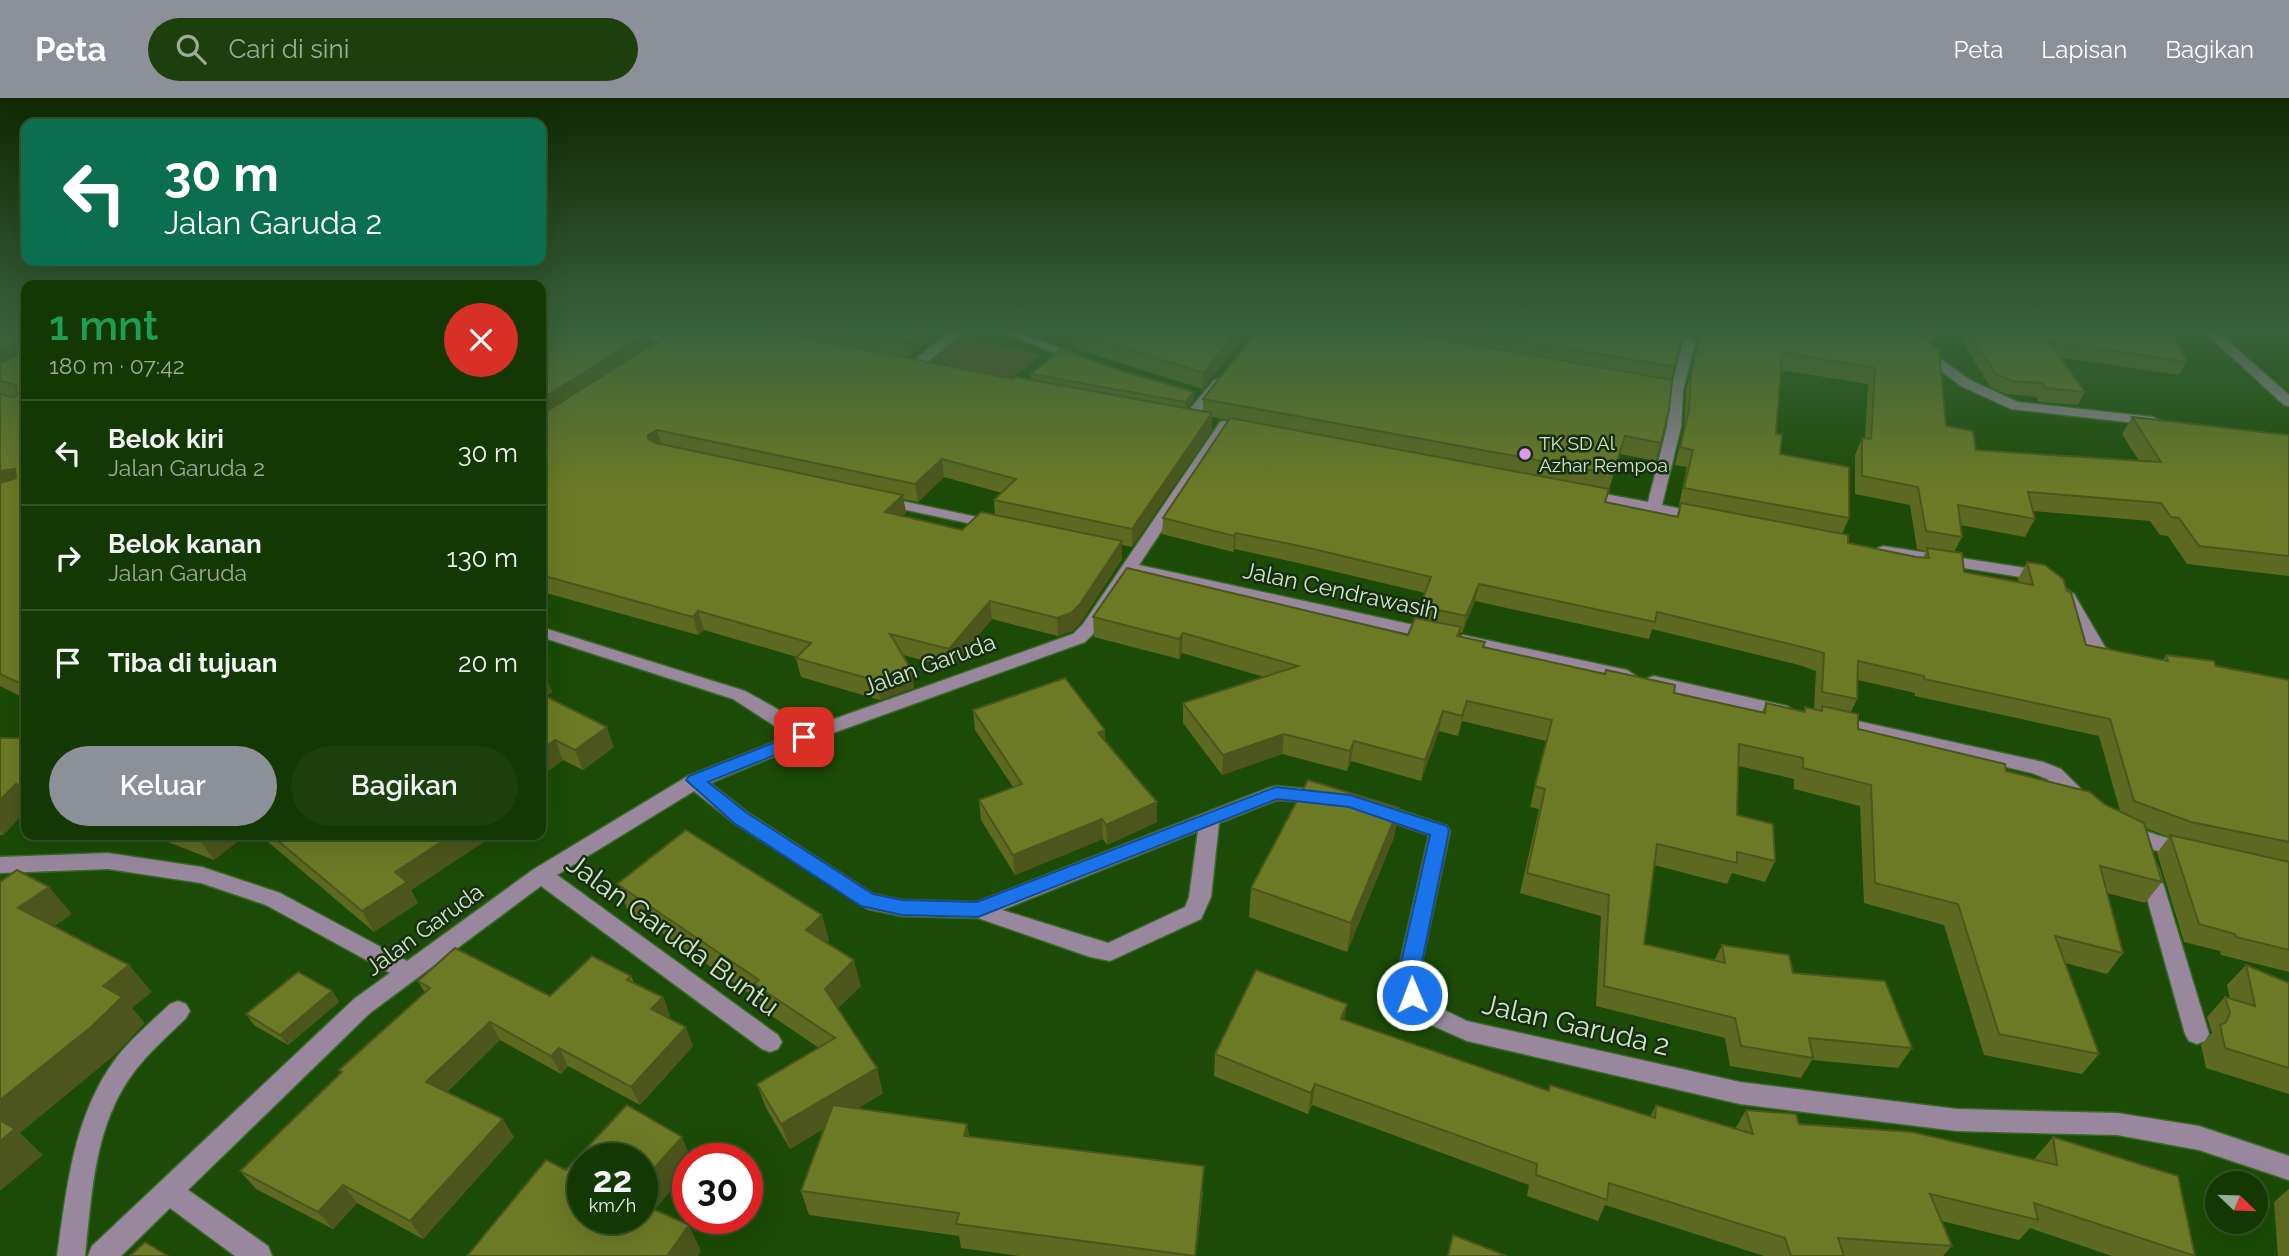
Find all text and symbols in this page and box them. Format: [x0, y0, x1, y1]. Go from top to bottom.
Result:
search box [148, 18, 638, 81]
text: Peta [35, 30, 106, 69]
icon: search [172, 30, 210, 68]
text: Cari di sini [228, 34, 349, 64]
text: Peta [1954, 35, 2003, 64]
text: Lapisan [2041, 35, 2127, 64]
text: Bagikan [2165, 35, 2254, 64]
text: 30 m [164, 145, 279, 202]
icon: left [49, 147, 140, 238]
text: Jalan Garuda 2 [164, 204, 382, 241]
text: 1 mnt [49, 301, 158, 350]
button: close [444, 303, 518, 377]
text: 180 m · 07:42 [49, 352, 185, 379]
text: Belok kiri [108, 424, 224, 454]
place label: TK SD Al Azhar Rempoa [1539, 432, 1668, 476]
icon: left [49, 434, 87, 472]
text: 30 m [458, 438, 518, 468]
marker: TK SD Al Azhar Rempoa [1517, 446, 1533, 462]
text: Jalan Garuda 2 [108, 454, 265, 481]
text: Belok kanan [108, 529, 262, 559]
icon: right [49, 539, 87, 577]
text: 130 m [447, 543, 518, 573]
street label: Jalan Cendrawasih [1241, 556, 1441, 624]
text: Jalan Garuda [108, 559, 247, 586]
street label: Jalan Garuda [859, 628, 999, 700]
icon: arrive [49, 644, 87, 682]
text: Tiba di tujuan [108, 648, 278, 678]
text: 20 m [458, 648, 518, 678]
pin [774, 707, 834, 767]
icon: arrive [785, 718, 823, 756]
button: Keluar [49, 746, 277, 826]
button: Bagikan [291, 746, 518, 826]
street label: Jalan Garuda Buntu [561, 847, 785, 1023]
street label: Jalan Garuda [360, 877, 488, 981]
position arrow [1375, 958, 1449, 1032]
street label: Jalan Garuda 2 [1479, 987, 1673, 1063]
speed limit sign: 30 [672, 1143, 763, 1234]
text: 22 [593, 1159, 632, 1200]
north arrow [2205, 1171, 2268, 1234]
map controls [2205, 1171, 2268, 1234]
text: km/h [589, 1195, 636, 1216]

